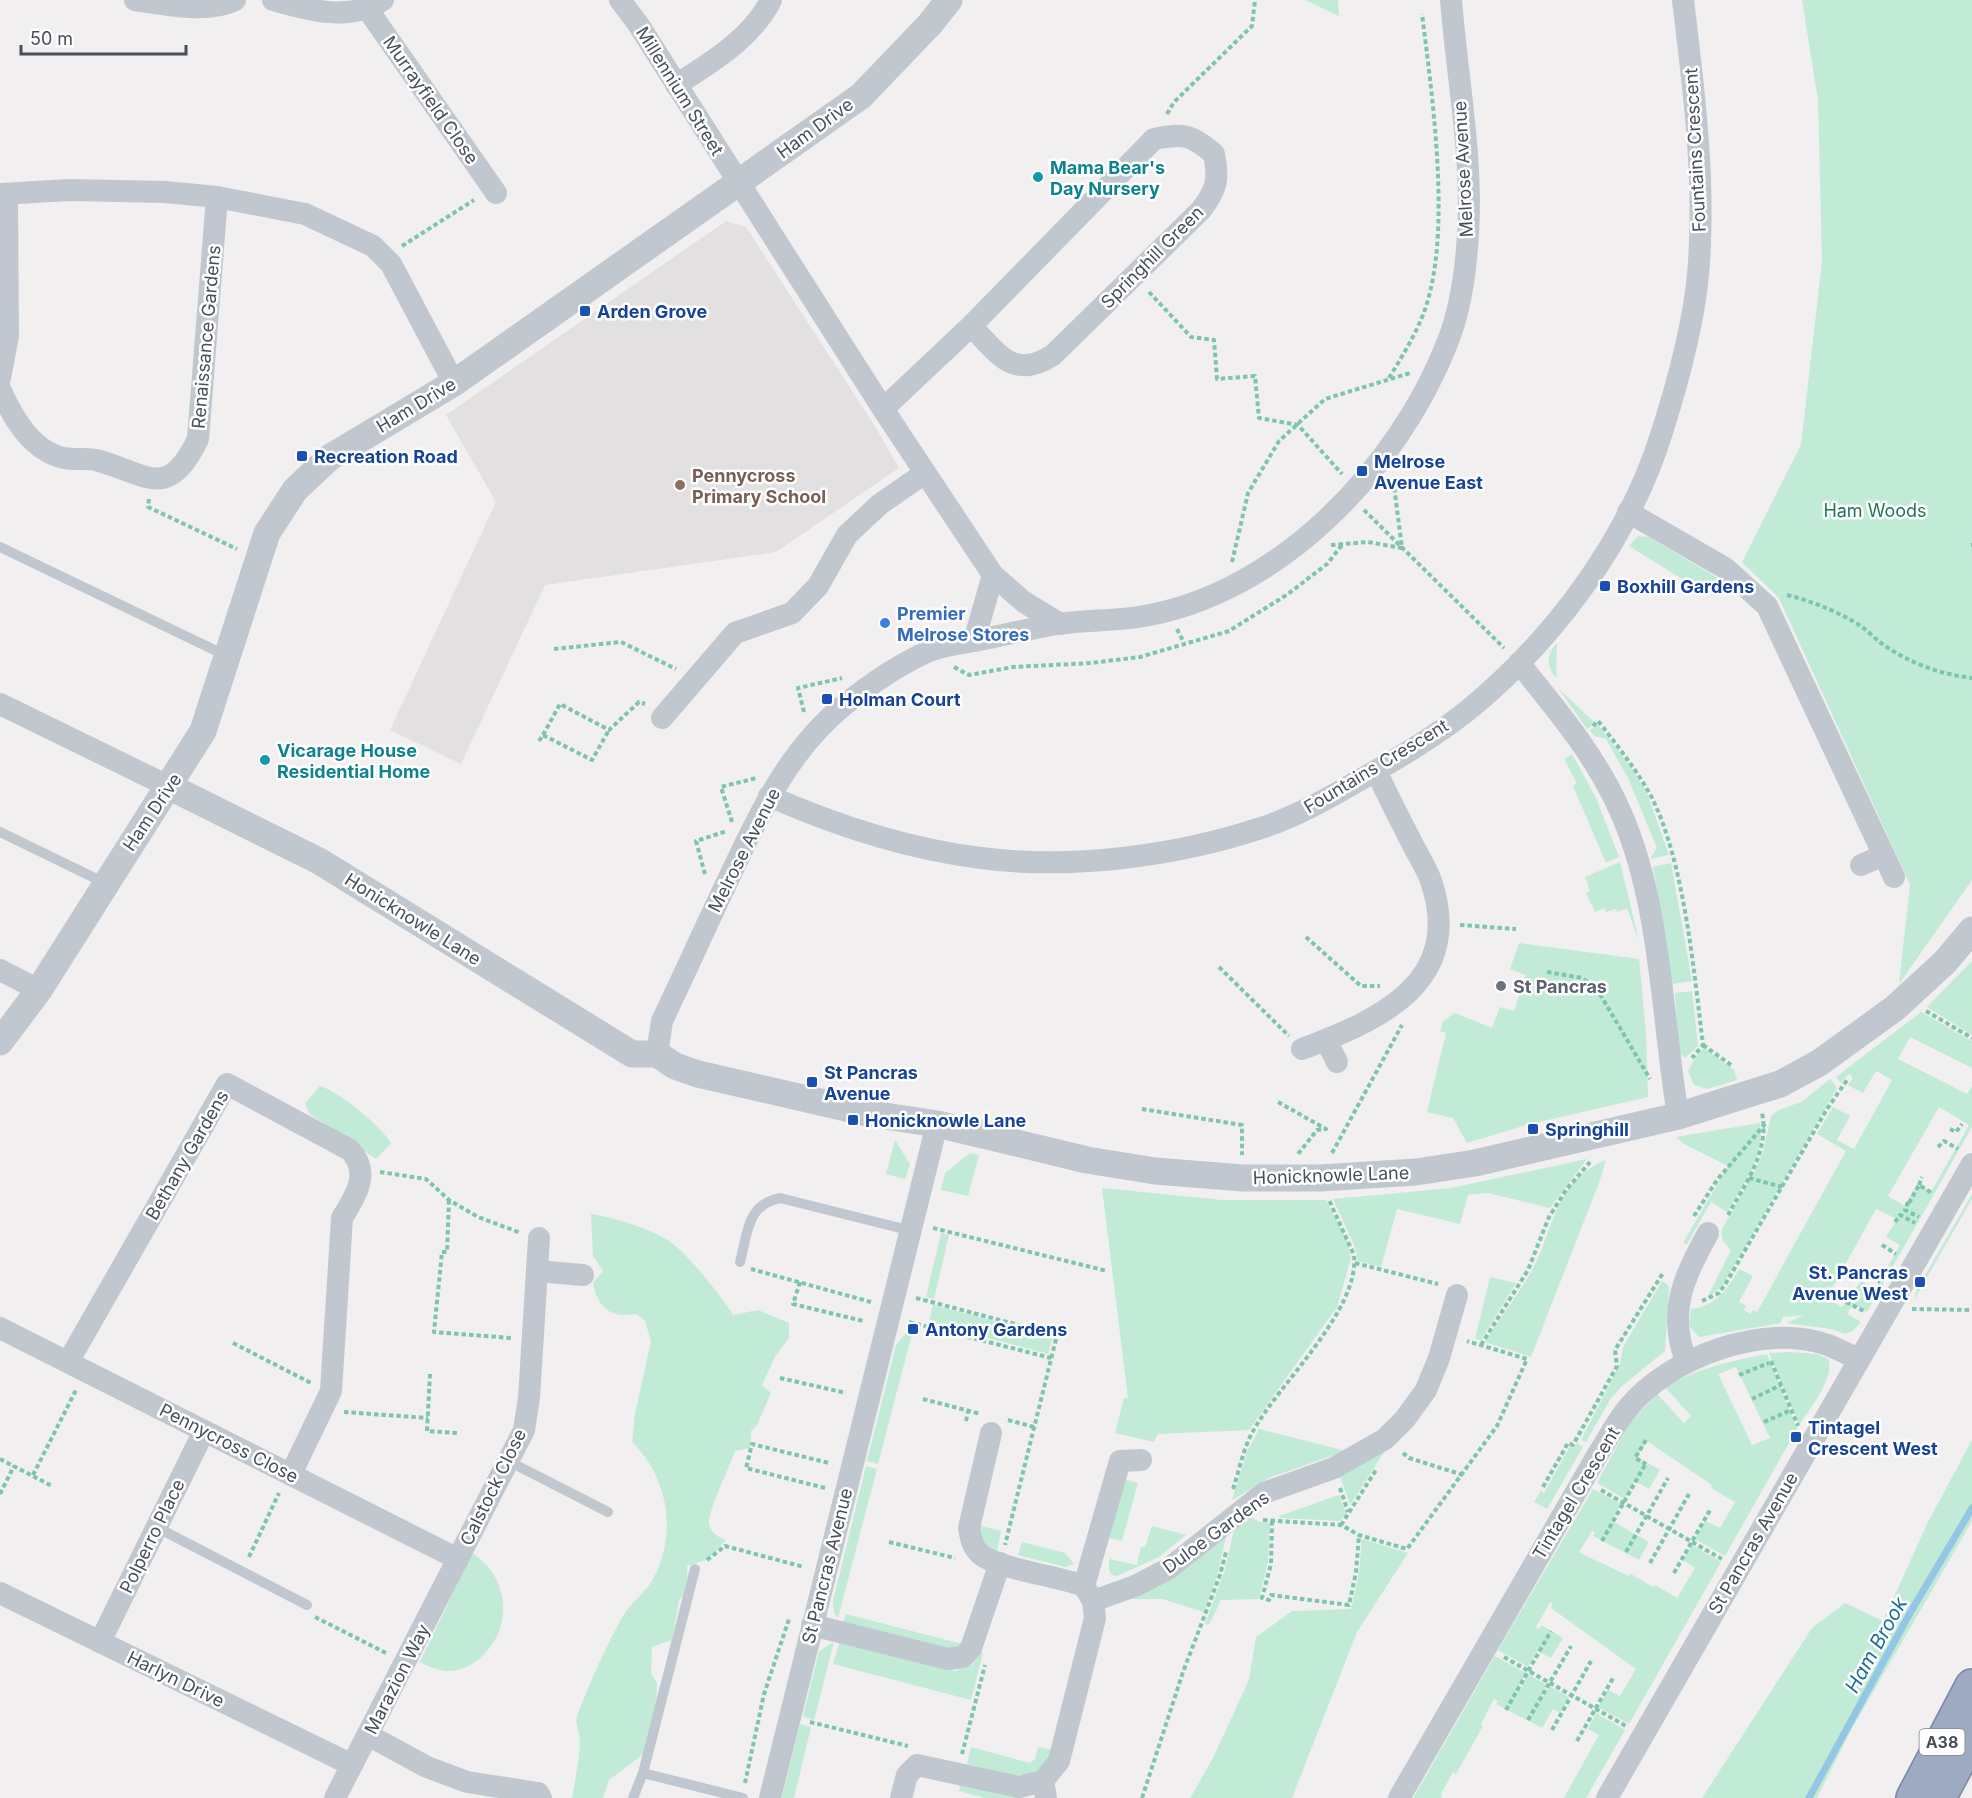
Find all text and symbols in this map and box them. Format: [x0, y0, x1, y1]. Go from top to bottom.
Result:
scale bar [21, 18, 186, 56]
street label: Millennium Street [632, 23, 728, 159]
text: 50 m [30, 28, 73, 49]
street label: Murrayfield Close [379, 32, 483, 168]
street label: Fountains Crescent [1680, 67, 1710, 233]
street label: Ham Drive [773, 93, 857, 163]
street label: Melrose Avenue [1449, 100, 1477, 238]
place label: Mama Bear's Day Nursery [1050, 157, 1165, 199]
marker: Mama Bear's Day Nursery [1031, 170, 1045, 184]
street label: Springhill Green [1096, 201, 1208, 313]
street label: Renaissance Gardens [188, 244, 224, 430]
place label: Arden Grove [597, 301, 707, 322]
marker: Arden Grove [578, 304, 592, 318]
street label: Ham Drive [372, 373, 460, 437]
place label: Recreation Road [314, 446, 458, 467]
marker: Recreation Road [295, 449, 309, 463]
place label: Melrose Avenue East [1374, 451, 1483, 493]
marker: Melrose Avenue East [1355, 464, 1369, 478]
place label: Pennycross Primary School [692, 465, 826, 507]
marker: Pennycross Primary School [673, 478, 687, 492]
park label: Ham Woods [1823, 500, 1927, 521]
place label: Boxhill Gardens [1617, 576, 1754, 597]
marker: Boxhill Gardens [1598, 579, 1612, 593]
place label: Premier Melrose Stores [897, 603, 1029, 645]
marker: Premier Melrose Stores [878, 616, 892, 630]
place label: Holman Court [839, 689, 961, 710]
marker: Holman Court [820, 692, 834, 706]
street label: Fountains Crescent [1300, 715, 1452, 817]
place label: Vicarage House Residential Home [277, 740, 431, 782]
marker: Vicarage House Residential Home [258, 753, 272, 767]
street label: Ham Drive [118, 769, 186, 855]
street label: Melrose Avenue [704, 784, 784, 916]
street label: Honicknowle Lane [341, 869, 485, 969]
place label: St Pancras [1513, 976, 1607, 997]
marker: St Pancras [1494, 979, 1508, 993]
place label: St Pancras Avenue [824, 1062, 918, 1104]
marker: St Pancras Avenue [805, 1075, 819, 1089]
street label: Bethany Gardens [141, 1086, 233, 1224]
place label: Honicknowle Lane [865, 1110, 1027, 1131]
marker: Honicknowle Lane [846, 1113, 860, 1127]
place label: Springhill [1545, 1119, 1629, 1140]
marker: Springhill [1526, 1122, 1540, 1136]
street label: Honicknowle Lane [1252, 1162, 1410, 1188]
place label: St. Pancras Avenue West [1792, 1262, 1908, 1304]
marker: St. Pancras Avenue West [1913, 1275, 1927, 1289]
place label: Antony Gardens [925, 1319, 1067, 1340]
marker: Antony Gardens [906, 1322, 920, 1336]
street label: Pennycross Close [156, 1399, 302, 1487]
place label: Tintagel Crescent West [1808, 1417, 1938, 1459]
street label: Tintagel Crescent [1528, 1423, 1624, 1563]
street label: Calstock Close [456, 1425, 530, 1549]
marker: Tintagel Crescent West [1789, 1430, 1803, 1444]
street label: St Pancras Avenue [1704, 1469, 1802, 1617]
street label: Polperro Place [115, 1476, 189, 1596]
street label: St Pancras Avenue [797, 1486, 857, 1646]
street label: Duloe Gardens [1159, 1486, 1273, 1578]
water label: Ham Brook [1840, 1592, 1913, 1697]
street label: Marazion Way [360, 1620, 434, 1738]
street label: Harlyn Drive [124, 1646, 228, 1712]
road number: A38 [1920, 1729, 1964, 1755]

